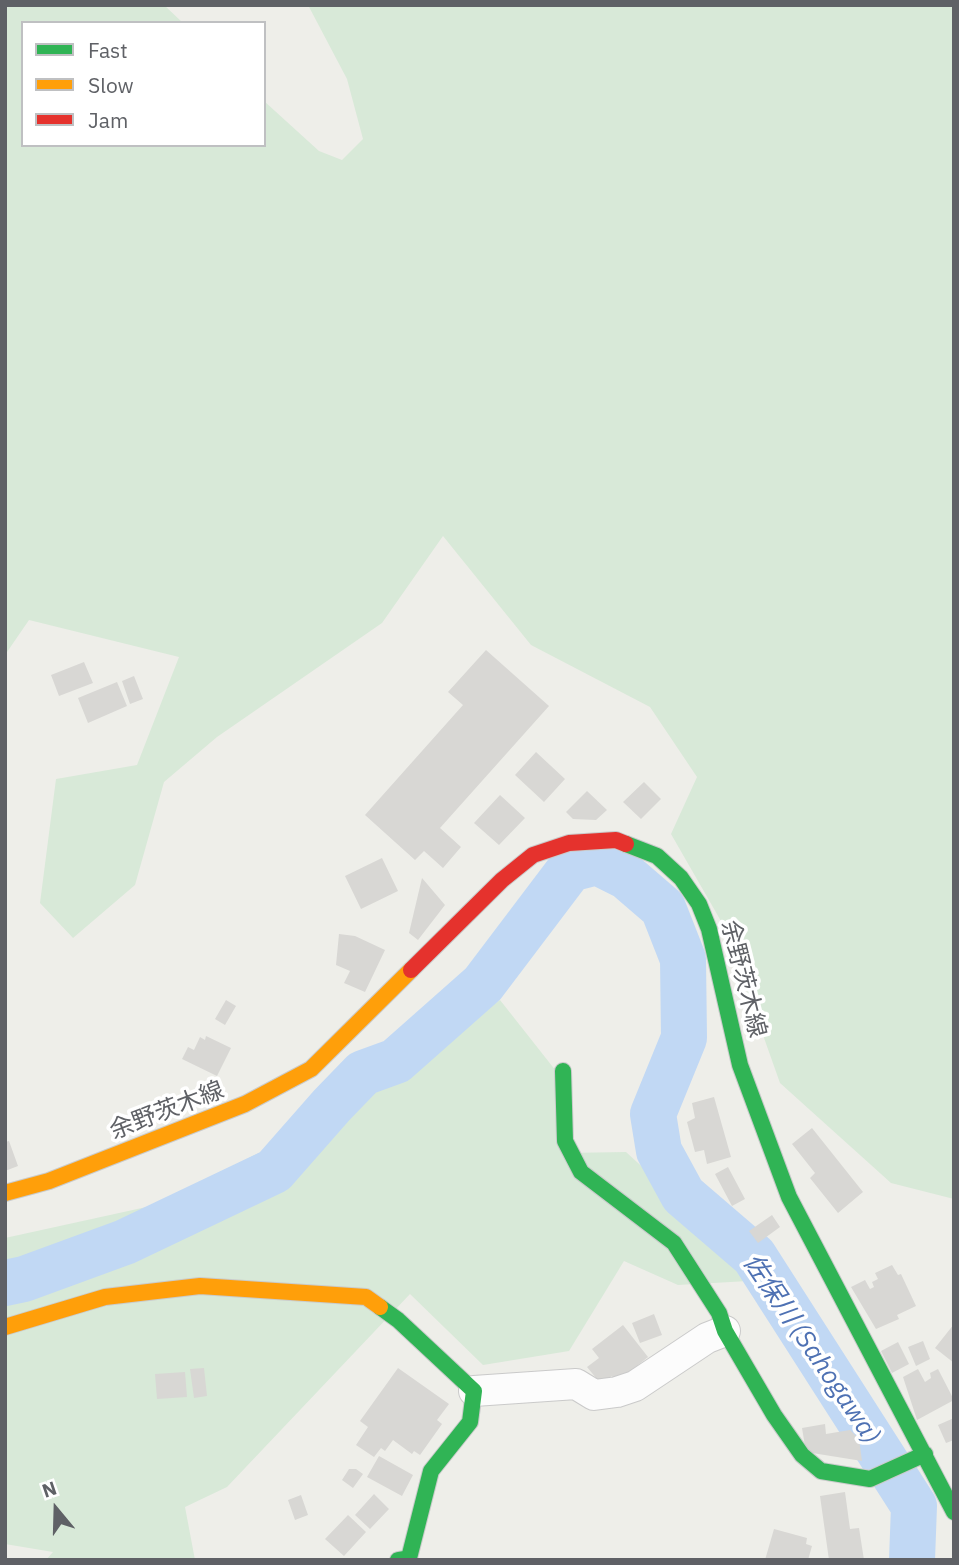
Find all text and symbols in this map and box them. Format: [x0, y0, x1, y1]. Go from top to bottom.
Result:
legend [21, 21, 266, 147]
text: Fast [88, 36, 128, 64]
text: Slow [88, 71, 134, 99]
text: Jam [88, 106, 128, 134]
street label: 余野茨木線 [715, 917, 771, 1041]
street label: 余野茨木線 [106, 1076, 228, 1146]
water label: 佐保川 (Sahogawa) [736, 1248, 886, 1450]
north arrow [21, 1474, 91, 1544]
text: N [39, 1476, 60, 1503]

